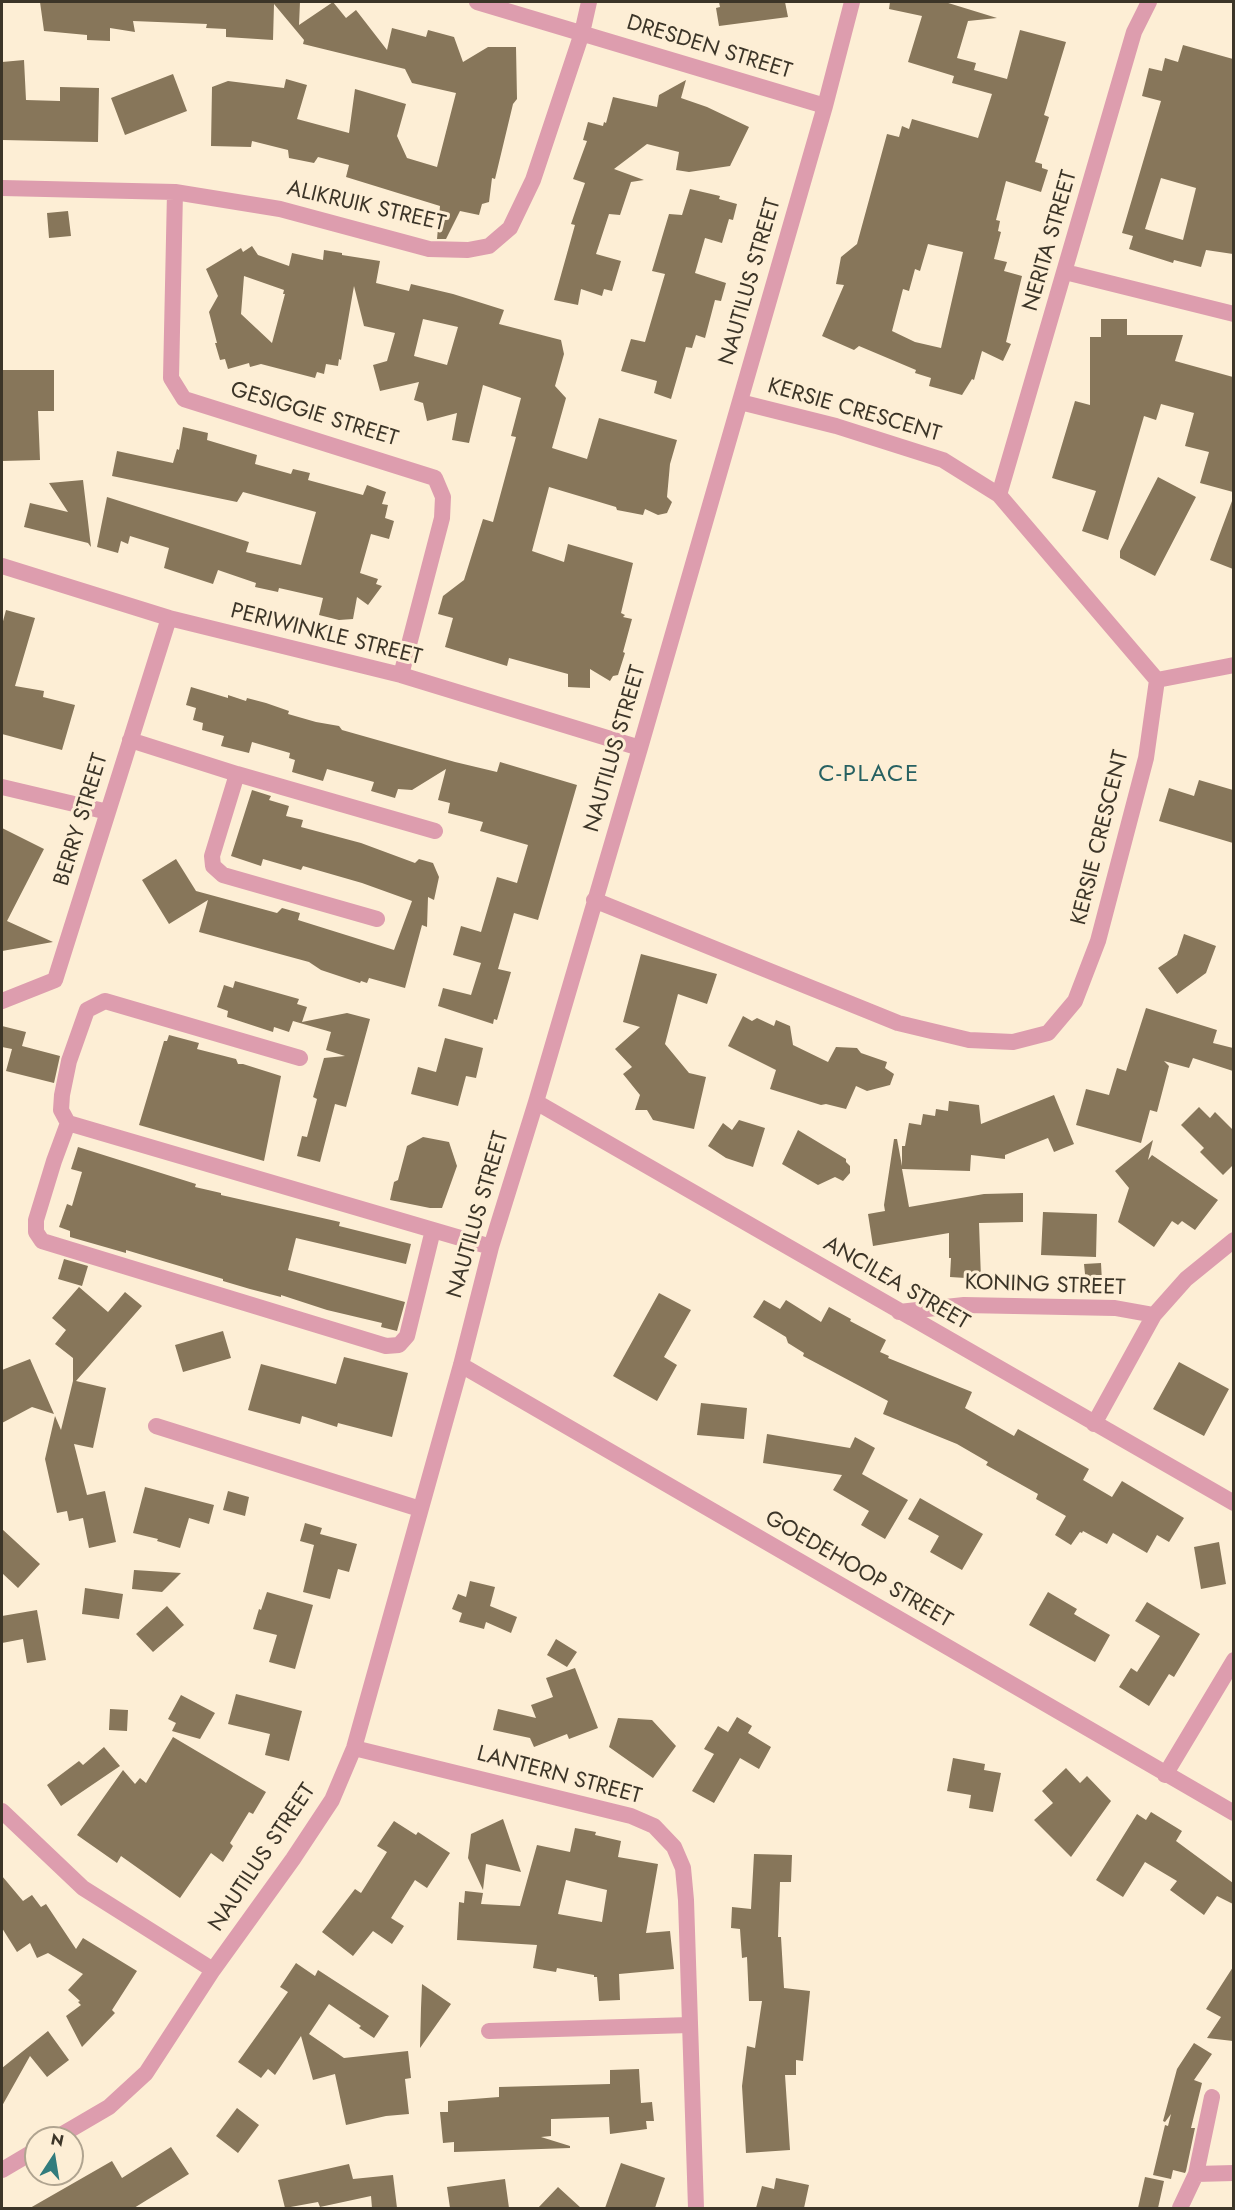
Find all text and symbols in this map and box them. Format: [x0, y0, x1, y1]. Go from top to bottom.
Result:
street label: DRESDEN STREET [623, 10, 795, 86]
street label: NERITA STREET [1018, 168, 1084, 314]
street label: ALIKRUIK STREET [284, 176, 448, 238]
street label: NAUTILUS STREET [715, 196, 787, 368]
street label: KERSIE CRESCENT [764, 374, 944, 448]
street label: GESIGGIE STREET [227, 377, 401, 453]
street label: PERIWINKLE STREET [228, 598, 424, 672]
street label: NAUTILUS STREET [580, 663, 652, 835]
street label: KERSIE CRESCENT [1067, 748, 1135, 928]
street label: BERRY STREET [49, 751, 115, 889]
district label: C-PLACE [818, 761, 920, 789]
street label: NAUTILUS STREET [443, 1129, 515, 1301]
street label: ANCILEA STREET [818, 1232, 974, 1336]
street label: KONING STREET [964, 1270, 1126, 1302]
street label: GOEDEHOOP STREET [760, 1506, 956, 1634]
street label: LANTERN STREET [474, 1741, 644, 1811]
street label: NAUTILUS STREET [204, 1779, 322, 1937]
north arrow [24, 2126, 84, 2186]
text: N [49, 2127, 66, 2152]

